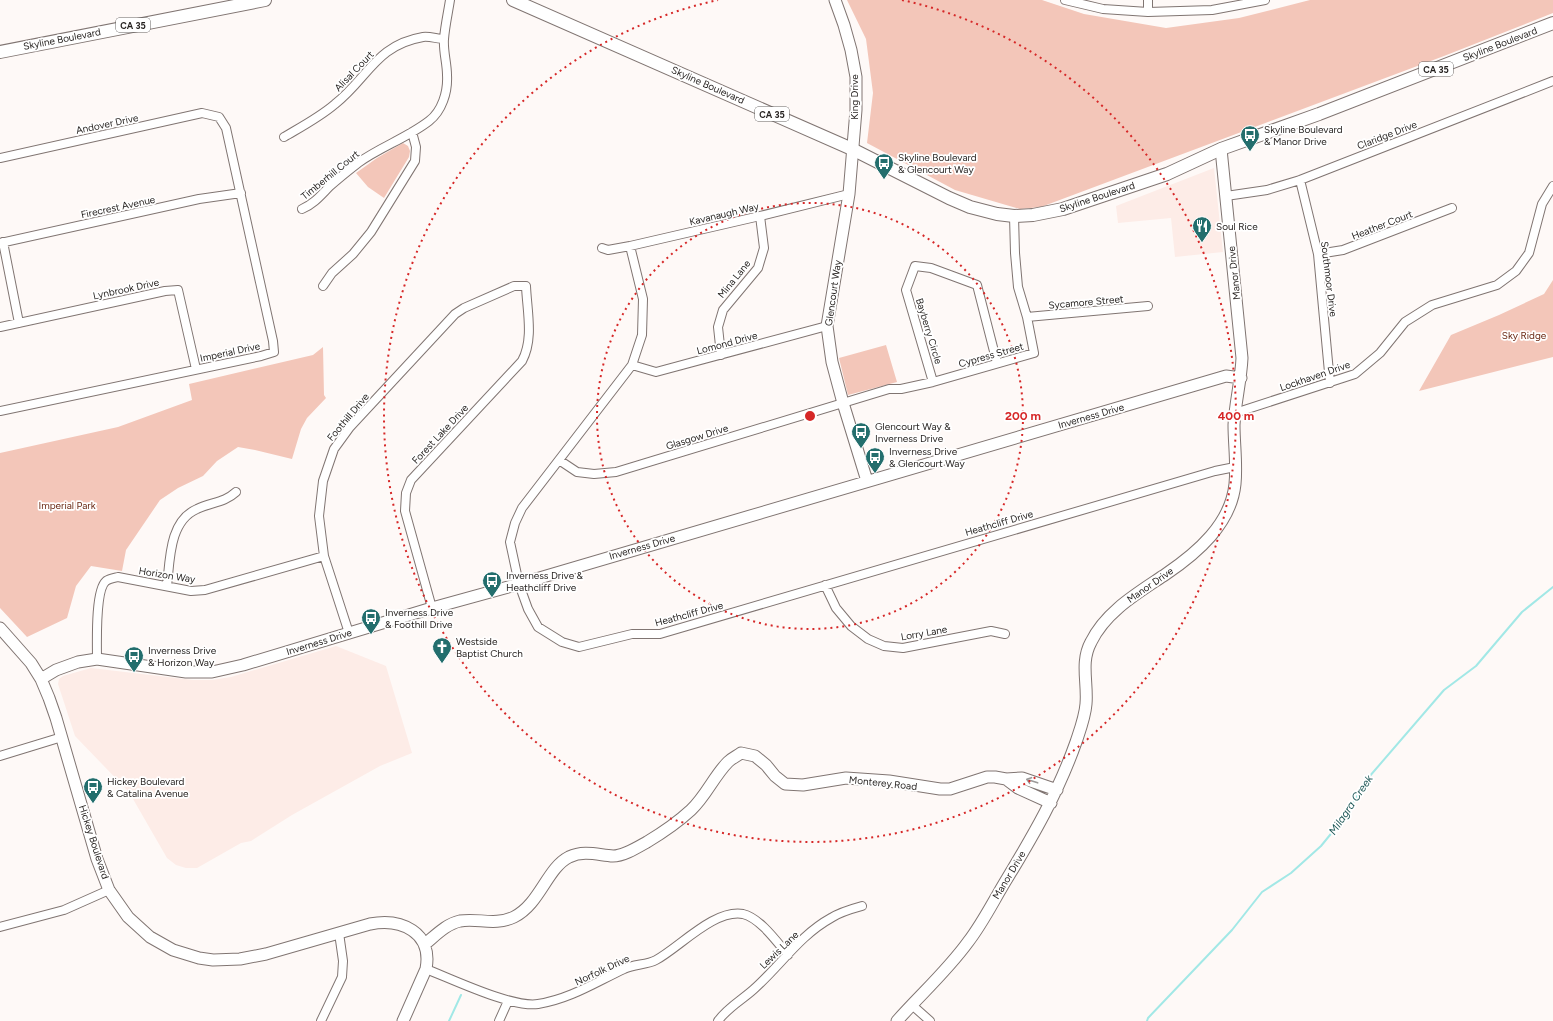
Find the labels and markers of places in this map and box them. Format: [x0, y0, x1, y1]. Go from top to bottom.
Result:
place label: Skyline Boulevard & Manor Drive [1264, 123, 1343, 148]
bus stop icon: Skyline Boulevard & Manor Drive [1239, 124, 1261, 152]
place label: Skyline Boulevard & Glencourt Way [898, 151, 977, 176]
bus stop icon: Skyline Boulevard & Glencourt Way [873, 152, 895, 180]
restaurant icon: Soul Rice [1191, 215, 1213, 243]
place label: Soul Rice [1216, 220, 1258, 233]
centre of rings [803, 409, 817, 423]
place label: Glencourt Way & Inverness Drive [875, 420, 951, 445]
bus stop icon: Glencourt Way & Inverness Drive [850, 421, 872, 449]
place label: Inverness Drive & Glencourt Way [889, 445, 965, 470]
bus stop icon: Inverness Drive & Glencourt Way [864, 446, 886, 474]
place label: Inverness Drive & Heathcliff Drive [506, 569, 584, 594]
bus stop icon: Inverness Drive & Heathcliff Drive [481, 570, 503, 598]
place label: Inverness Drive & Foothill Drive [385, 606, 454, 631]
bus stop icon: Inverness Drive & Foothill Drive [360, 607, 382, 635]
place label: Westside Baptist Church [456, 635, 523, 660]
church icon: Westside Baptist Church [431, 636, 453, 664]
place label: Inverness Drive & Horizon Way [148, 644, 217, 669]
bus stop icon: Inverness Drive & Horizon Way [123, 645, 145, 673]
place label: Hickey Boulevard & Catalina Avenue [107, 775, 189, 800]
bus stop icon: Hickey Boulevard & Catalina Avenue [82, 776, 104, 804]

